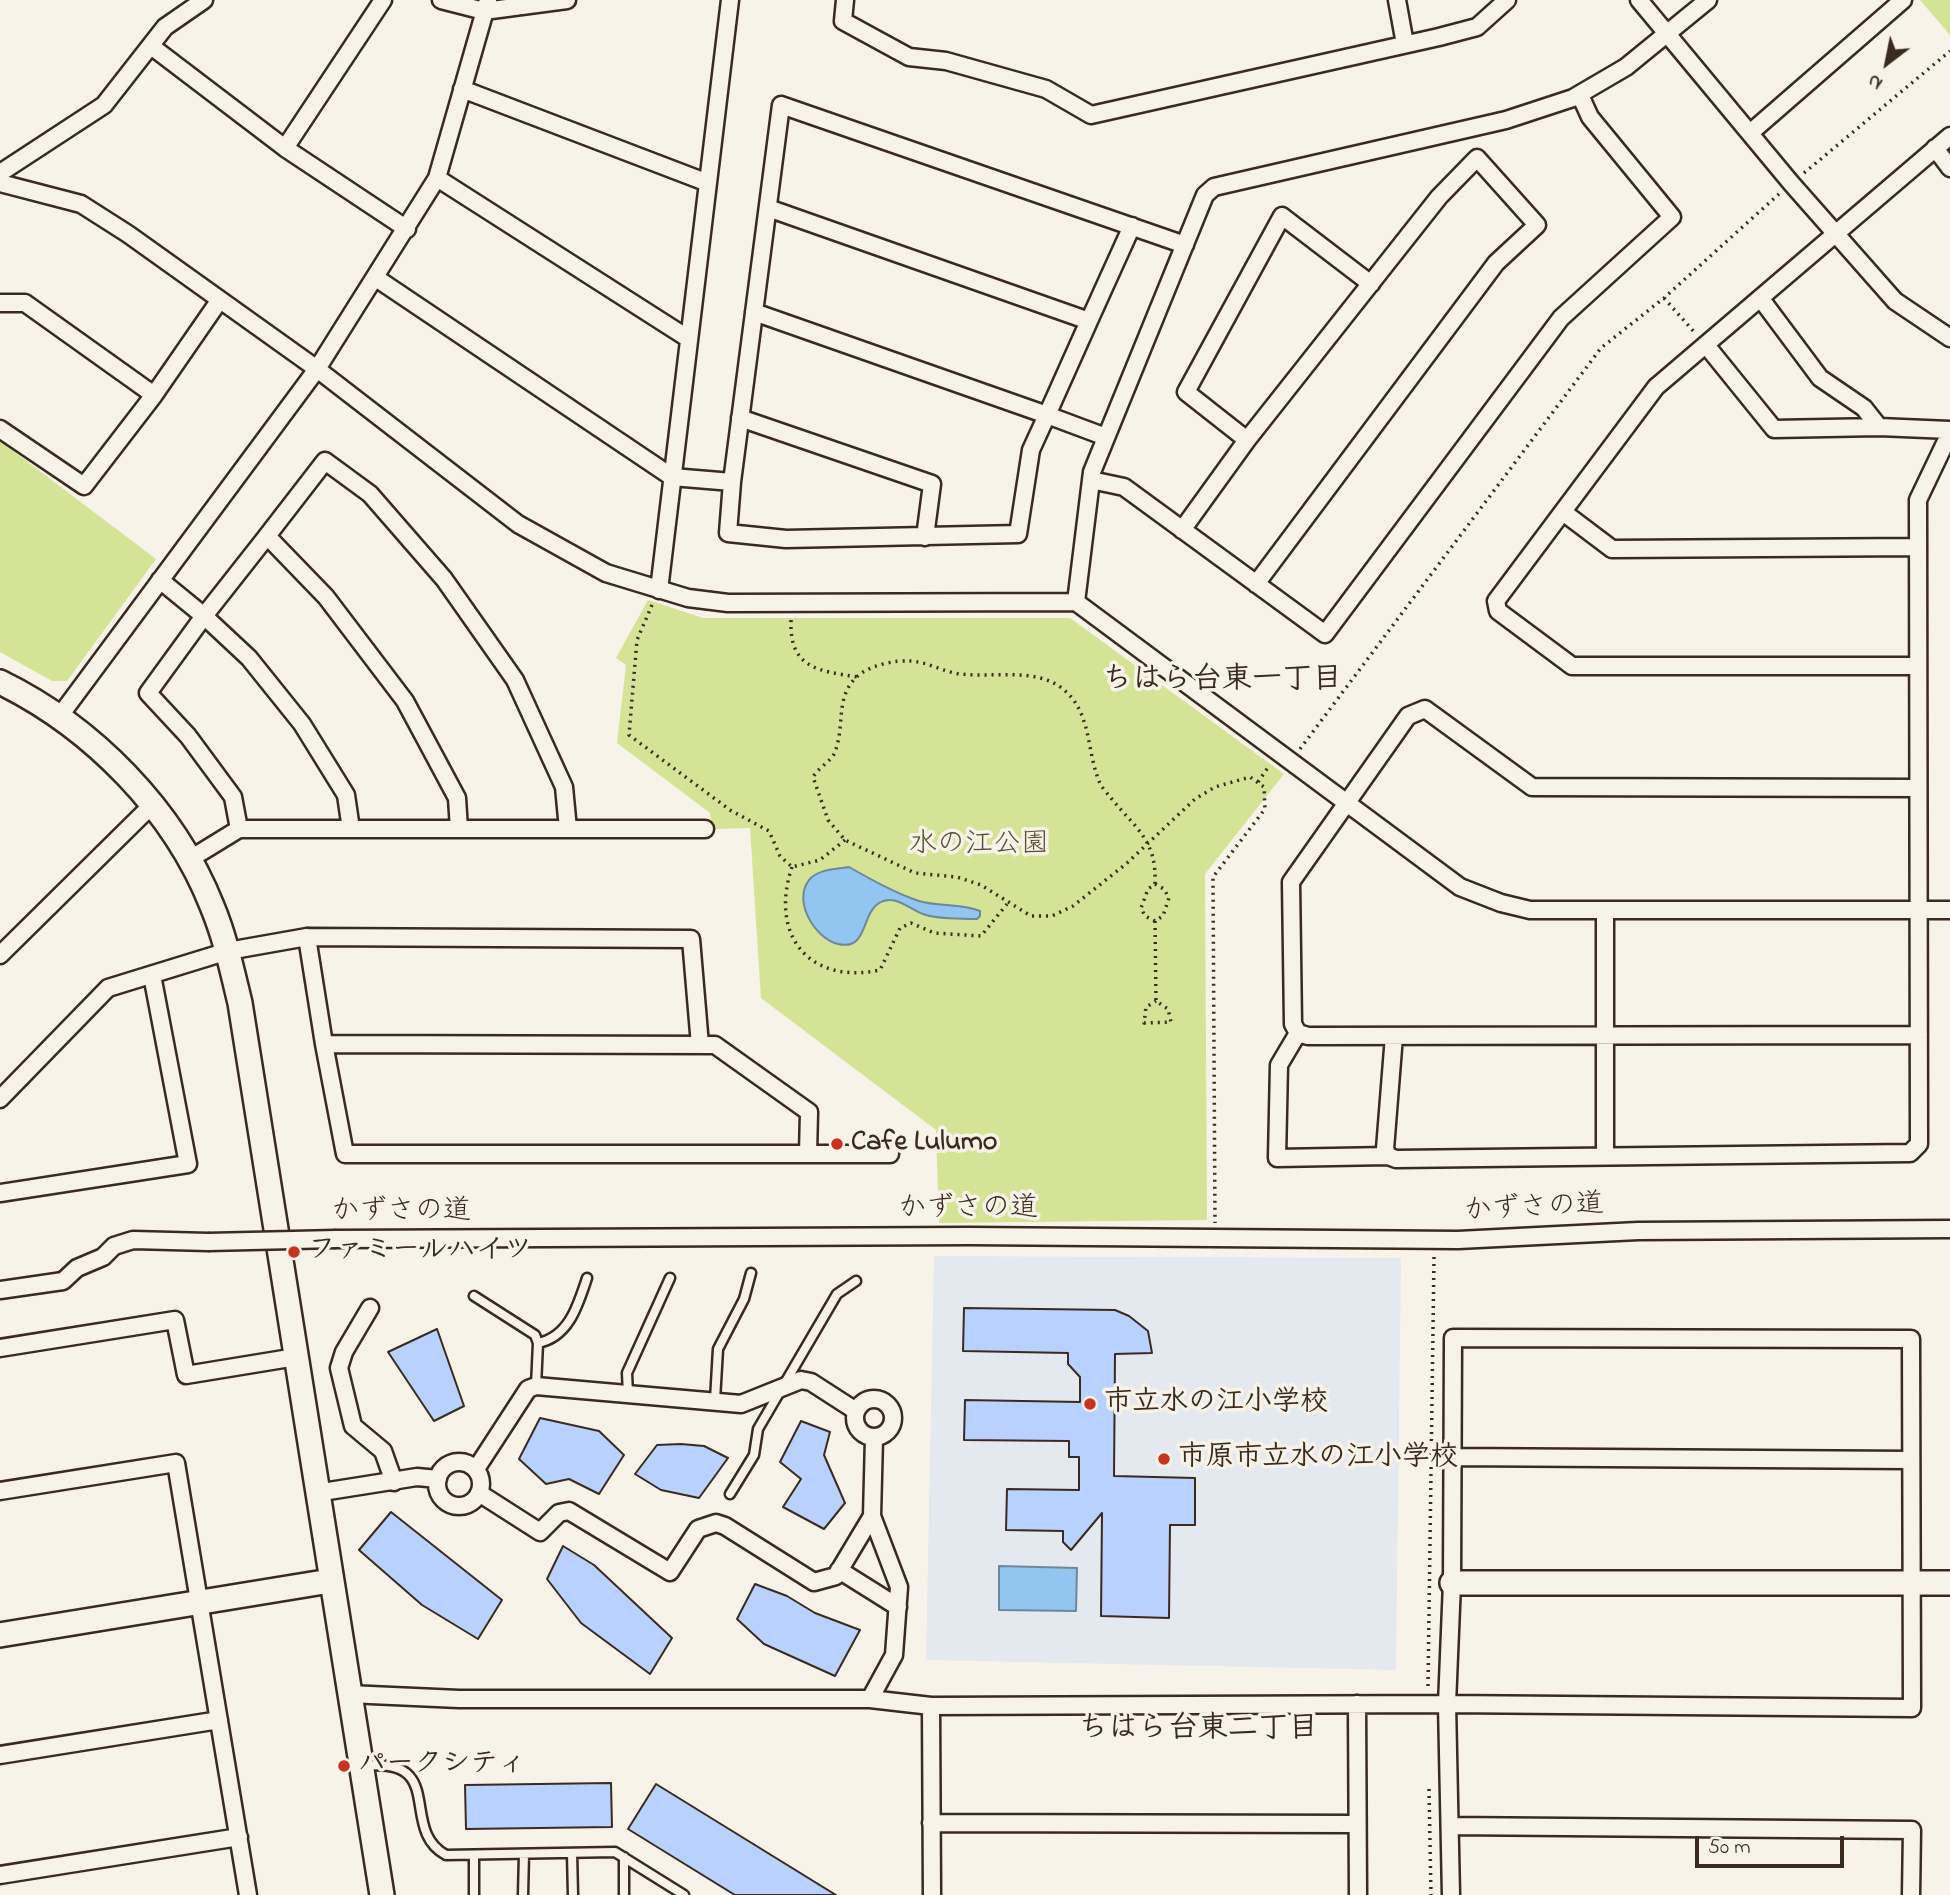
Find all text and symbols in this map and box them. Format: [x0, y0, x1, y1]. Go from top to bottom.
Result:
north arrow [1852, 28, 1922, 98]
text: N [1863, 66, 1888, 96]
district label: ちはら台東一丁目 [1102, 664, 1342, 700]
park label: 水の江公園 [909, 829, 1049, 863]
place label: Cafe Lulumo [851, 1127, 997, 1161]
marker: Cafe Lulumo [829, 1136, 845, 1152]
street label: かずさの道 [1463, 1190, 1605, 1230]
street label: かずさの道 [898, 1193, 1038, 1227]
street label: かずさの道 [331, 1196, 471, 1230]
place label: ファミールハイツ [308, 1235, 532, 1269]
marker: ファミールハイツ [286, 1244, 302, 1260]
place label: 市立水の江小学校 [1104, 1387, 1328, 1421]
marker: 市立水の江小学校 [1082, 1396, 1098, 1412]
place label: 市原市立水の江小学校 [1178, 1442, 1458, 1476]
marker: 市原市立水の江小学校 [1156, 1451, 1172, 1467]
district label: ちはら台東二丁目 [1078, 1713, 1318, 1749]
place label: パークシティ [358, 1749, 526, 1783]
marker: パークシティ [336, 1758, 352, 1774]
scale bar [1698, 1822, 1847, 1866]
text: 50 m [1708, 1833, 1751, 1863]

